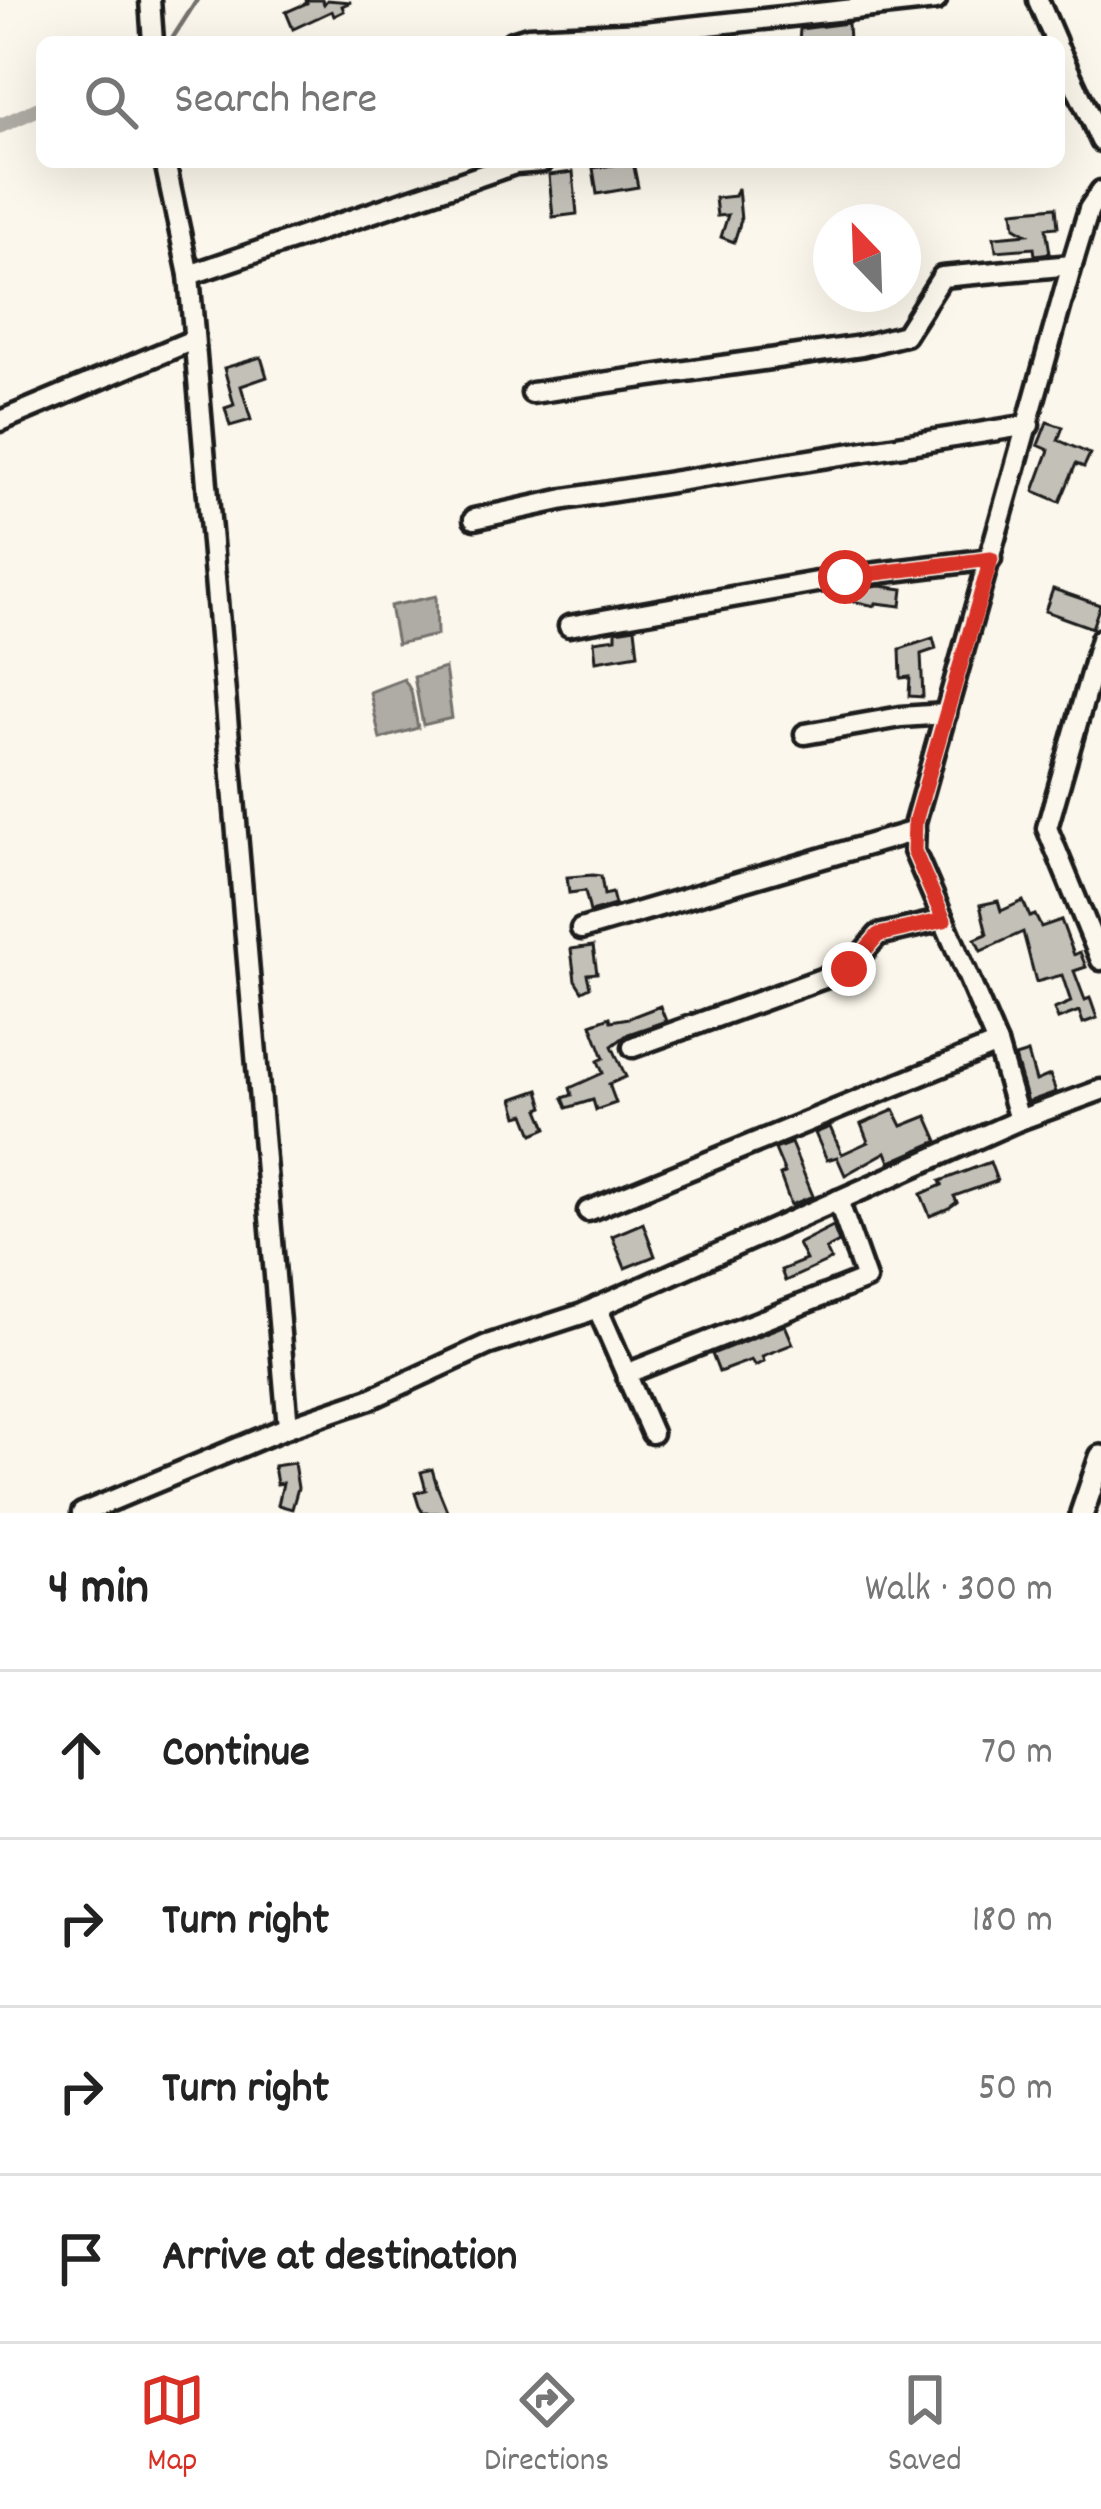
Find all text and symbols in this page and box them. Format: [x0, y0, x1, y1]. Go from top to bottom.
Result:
search box [36, 36, 1065, 168]
icon: search [78, 69, 144, 135]
text: Search here [174, 70, 377, 134]
north arrow [813, 204, 921, 312]
route start [818, 550, 872, 604]
route end [822, 942, 876, 996]
text: 4 min [48, 1555, 149, 1627]
text: Walk · 300 m [865, 1564, 1053, 1619]
icon: ahead [48, 1722, 114, 1788]
text: Continue [162, 1723, 310, 1787]
text: 70 m [981, 1727, 1053, 1782]
icon: right [48, 1890, 114, 1956]
text: Turn right [162, 1891, 329, 1955]
text: 180 m [972, 1895, 1053, 1950]
icon: right [48, 2058, 114, 2124]
text: Turn right [162, 2059, 329, 2123]
text: 50 m [978, 2063, 1053, 2118]
icon: arrive [48, 2226, 114, 2292]
text: Arrive at destination [162, 2227, 517, 2291]
tab: Map [139, 2367, 205, 2486]
tab: Directions [484, 2367, 609, 2486]
tab: Saved [888, 2367, 962, 2486]

